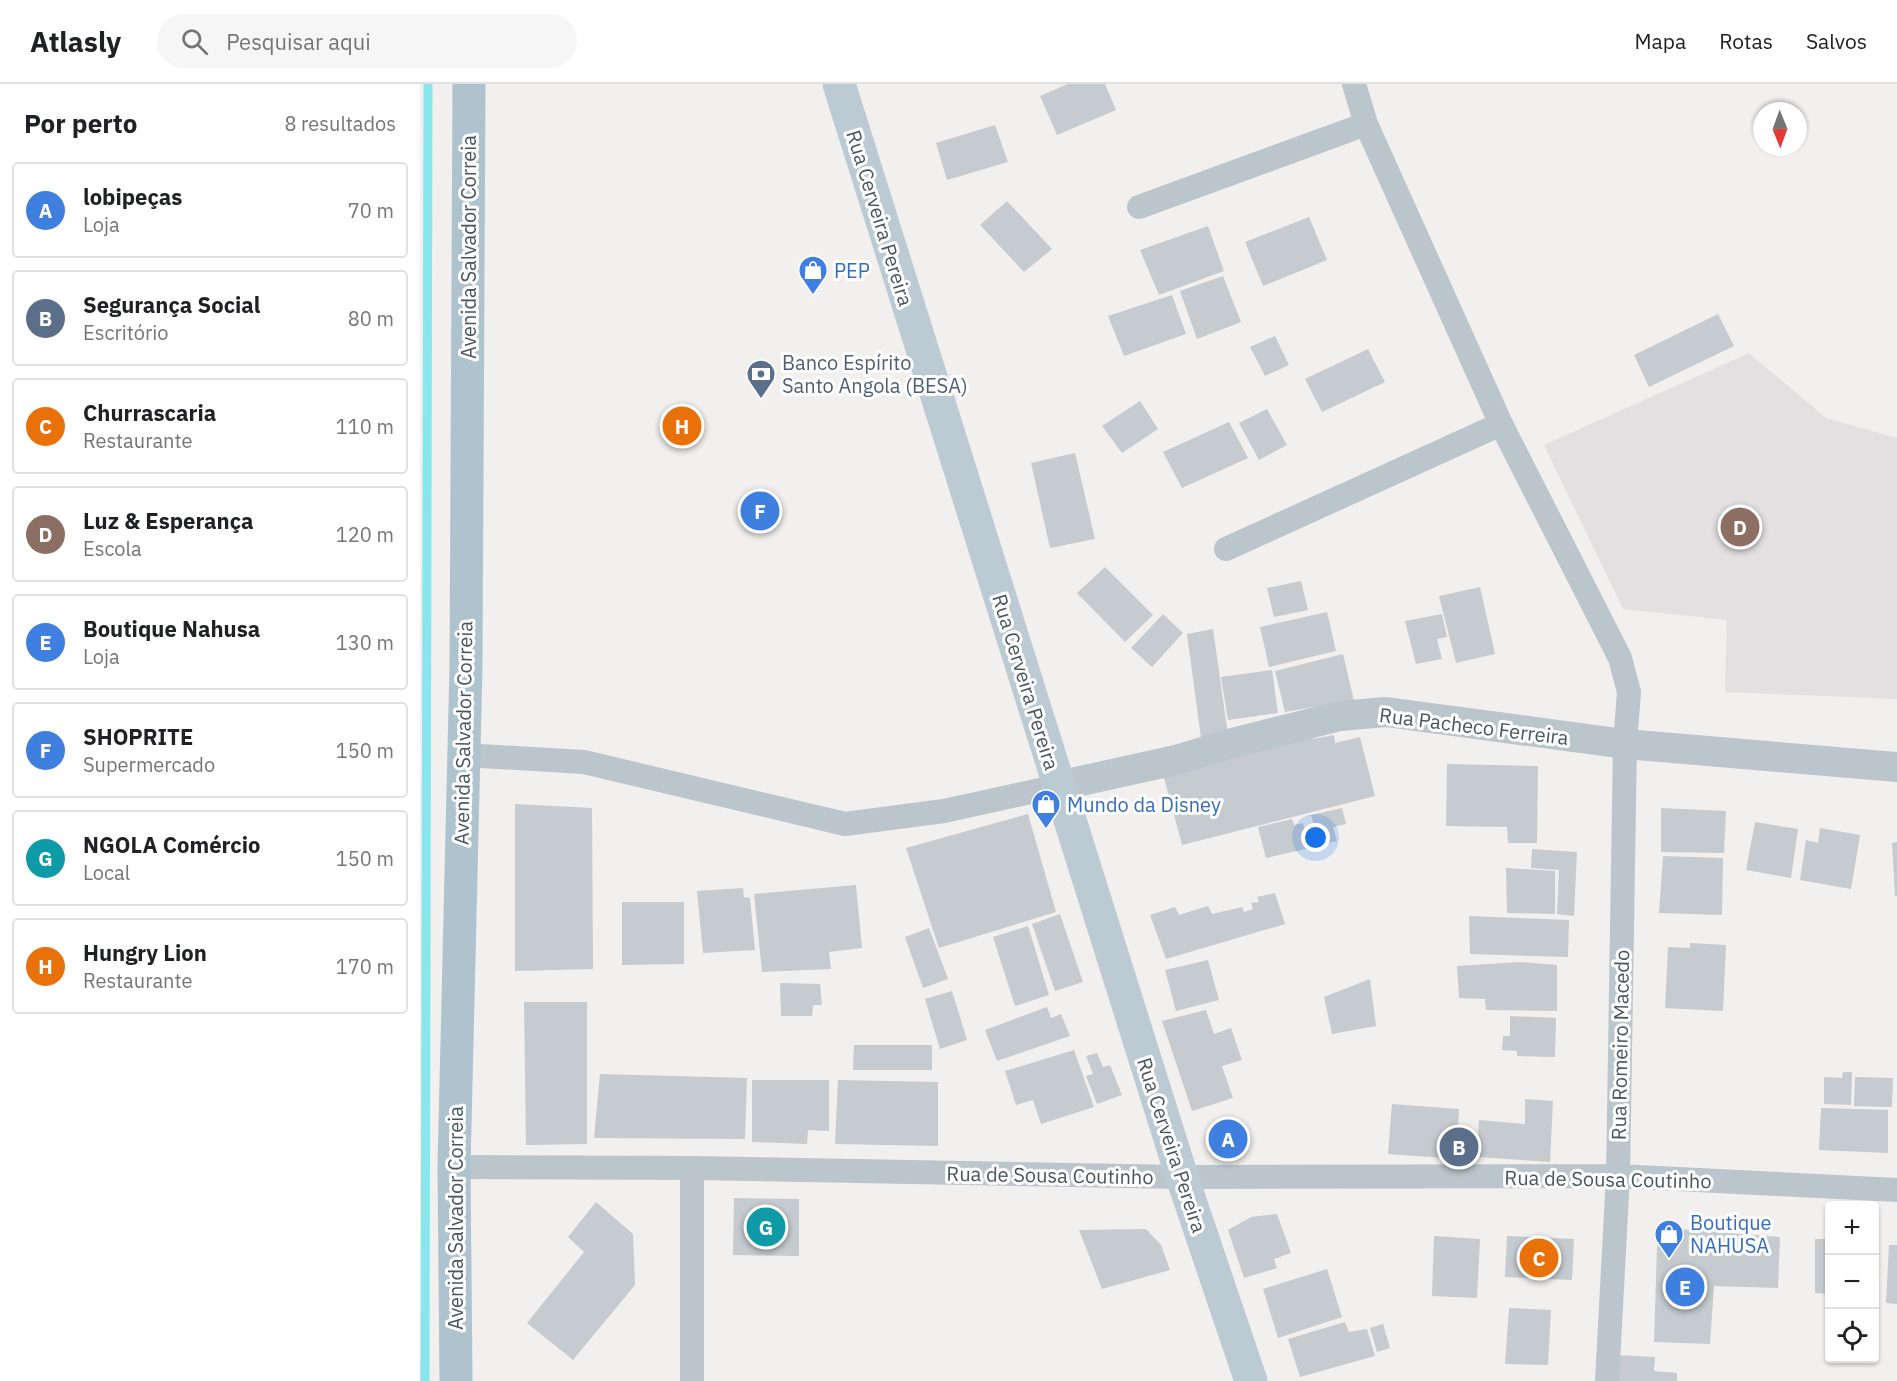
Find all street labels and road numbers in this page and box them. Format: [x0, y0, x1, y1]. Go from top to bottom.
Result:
street label: Rua Cerveira Pereira [840, 127, 920, 310]
street label: Avenida Salvador Correia [455, 135, 482, 359]
street label: Rua Cerveira Pereira [986, 591, 1066, 774]
street label: Avenida Salvador Correia [448, 620, 478, 845]
street label: Rua Pacheco Ferreira [1378, 701, 1571, 751]
street label: Rua Romeiro Macedo [1605, 950, 1635, 1140]
street label: Rua Cerveira Pereira [1131, 1054, 1213, 1236]
street label: Avenida Salvador Correia [442, 1106, 469, 1330]
street label: Rua de Sousa Coutinho [946, 1160, 1154, 1190]
street label: Rua de Sousa Coutinho [1504, 1164, 1712, 1194]

